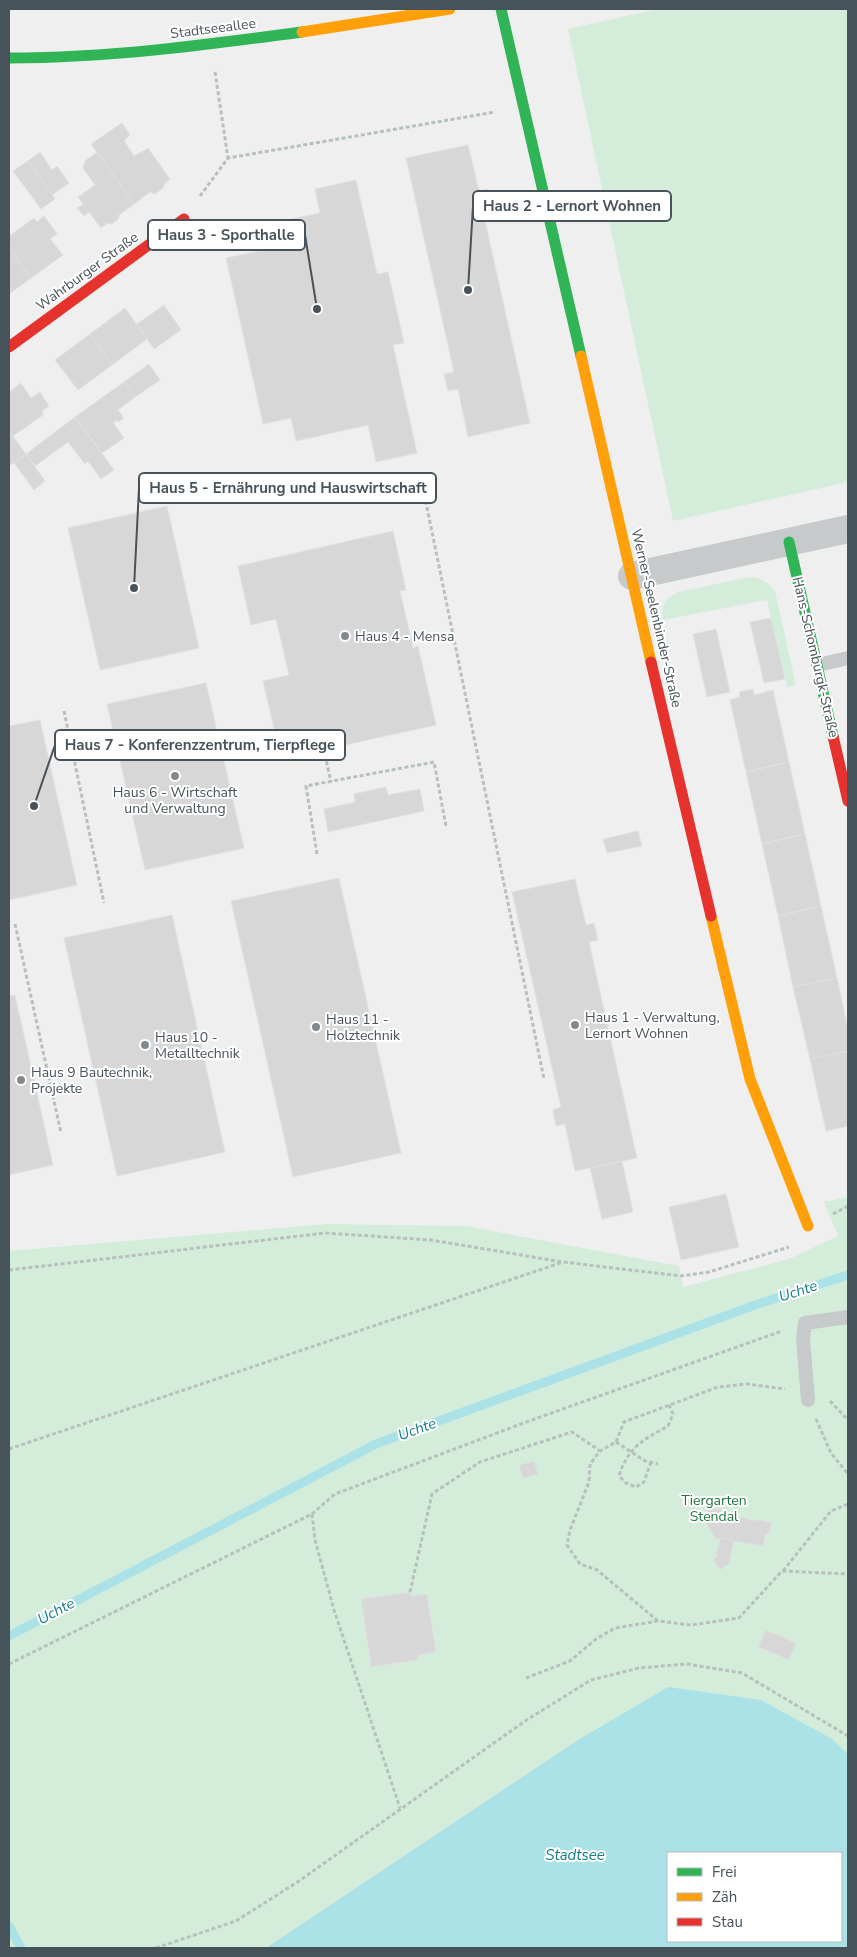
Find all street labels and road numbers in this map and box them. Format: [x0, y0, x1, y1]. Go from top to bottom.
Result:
street label: Stadtseeallee [169, 14, 257, 43]
street label: Wahrburger Straße [32, 228, 142, 315]
street label: Werner-Seelenbinder-Straße [627, 527, 686, 709]
street label: Hans-Schomburgk-Straße [788, 575, 843, 739]

